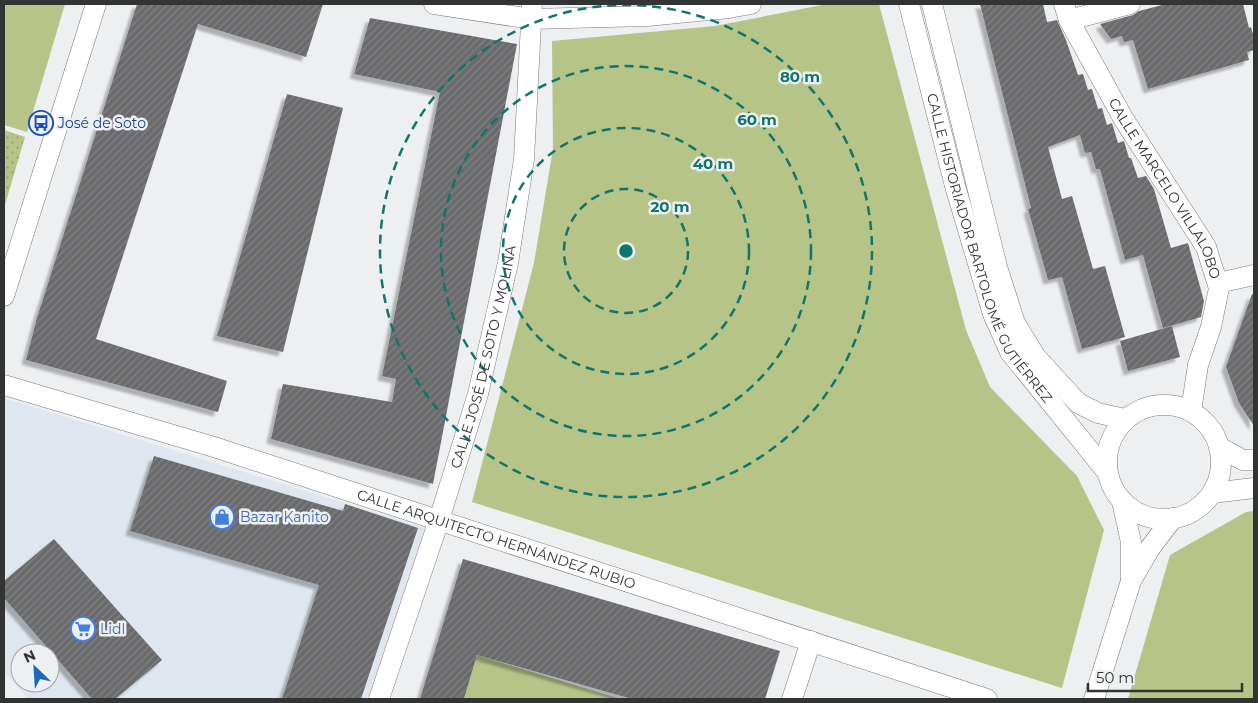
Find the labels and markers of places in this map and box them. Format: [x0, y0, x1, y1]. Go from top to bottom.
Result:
bus stop icon: José de Soto [28, 110, 54, 136]
place label: José de Soto [57, 114, 146, 132]
centre of rings [617, 242, 635, 260]
shop icon: Bazar Kanito [209, 504, 235, 530]
place label: Bazar Kanito [240, 508, 329, 526]
supermarket icon: Lidl [70, 616, 96, 642]
place label: Lidl [100, 620, 125, 638]

